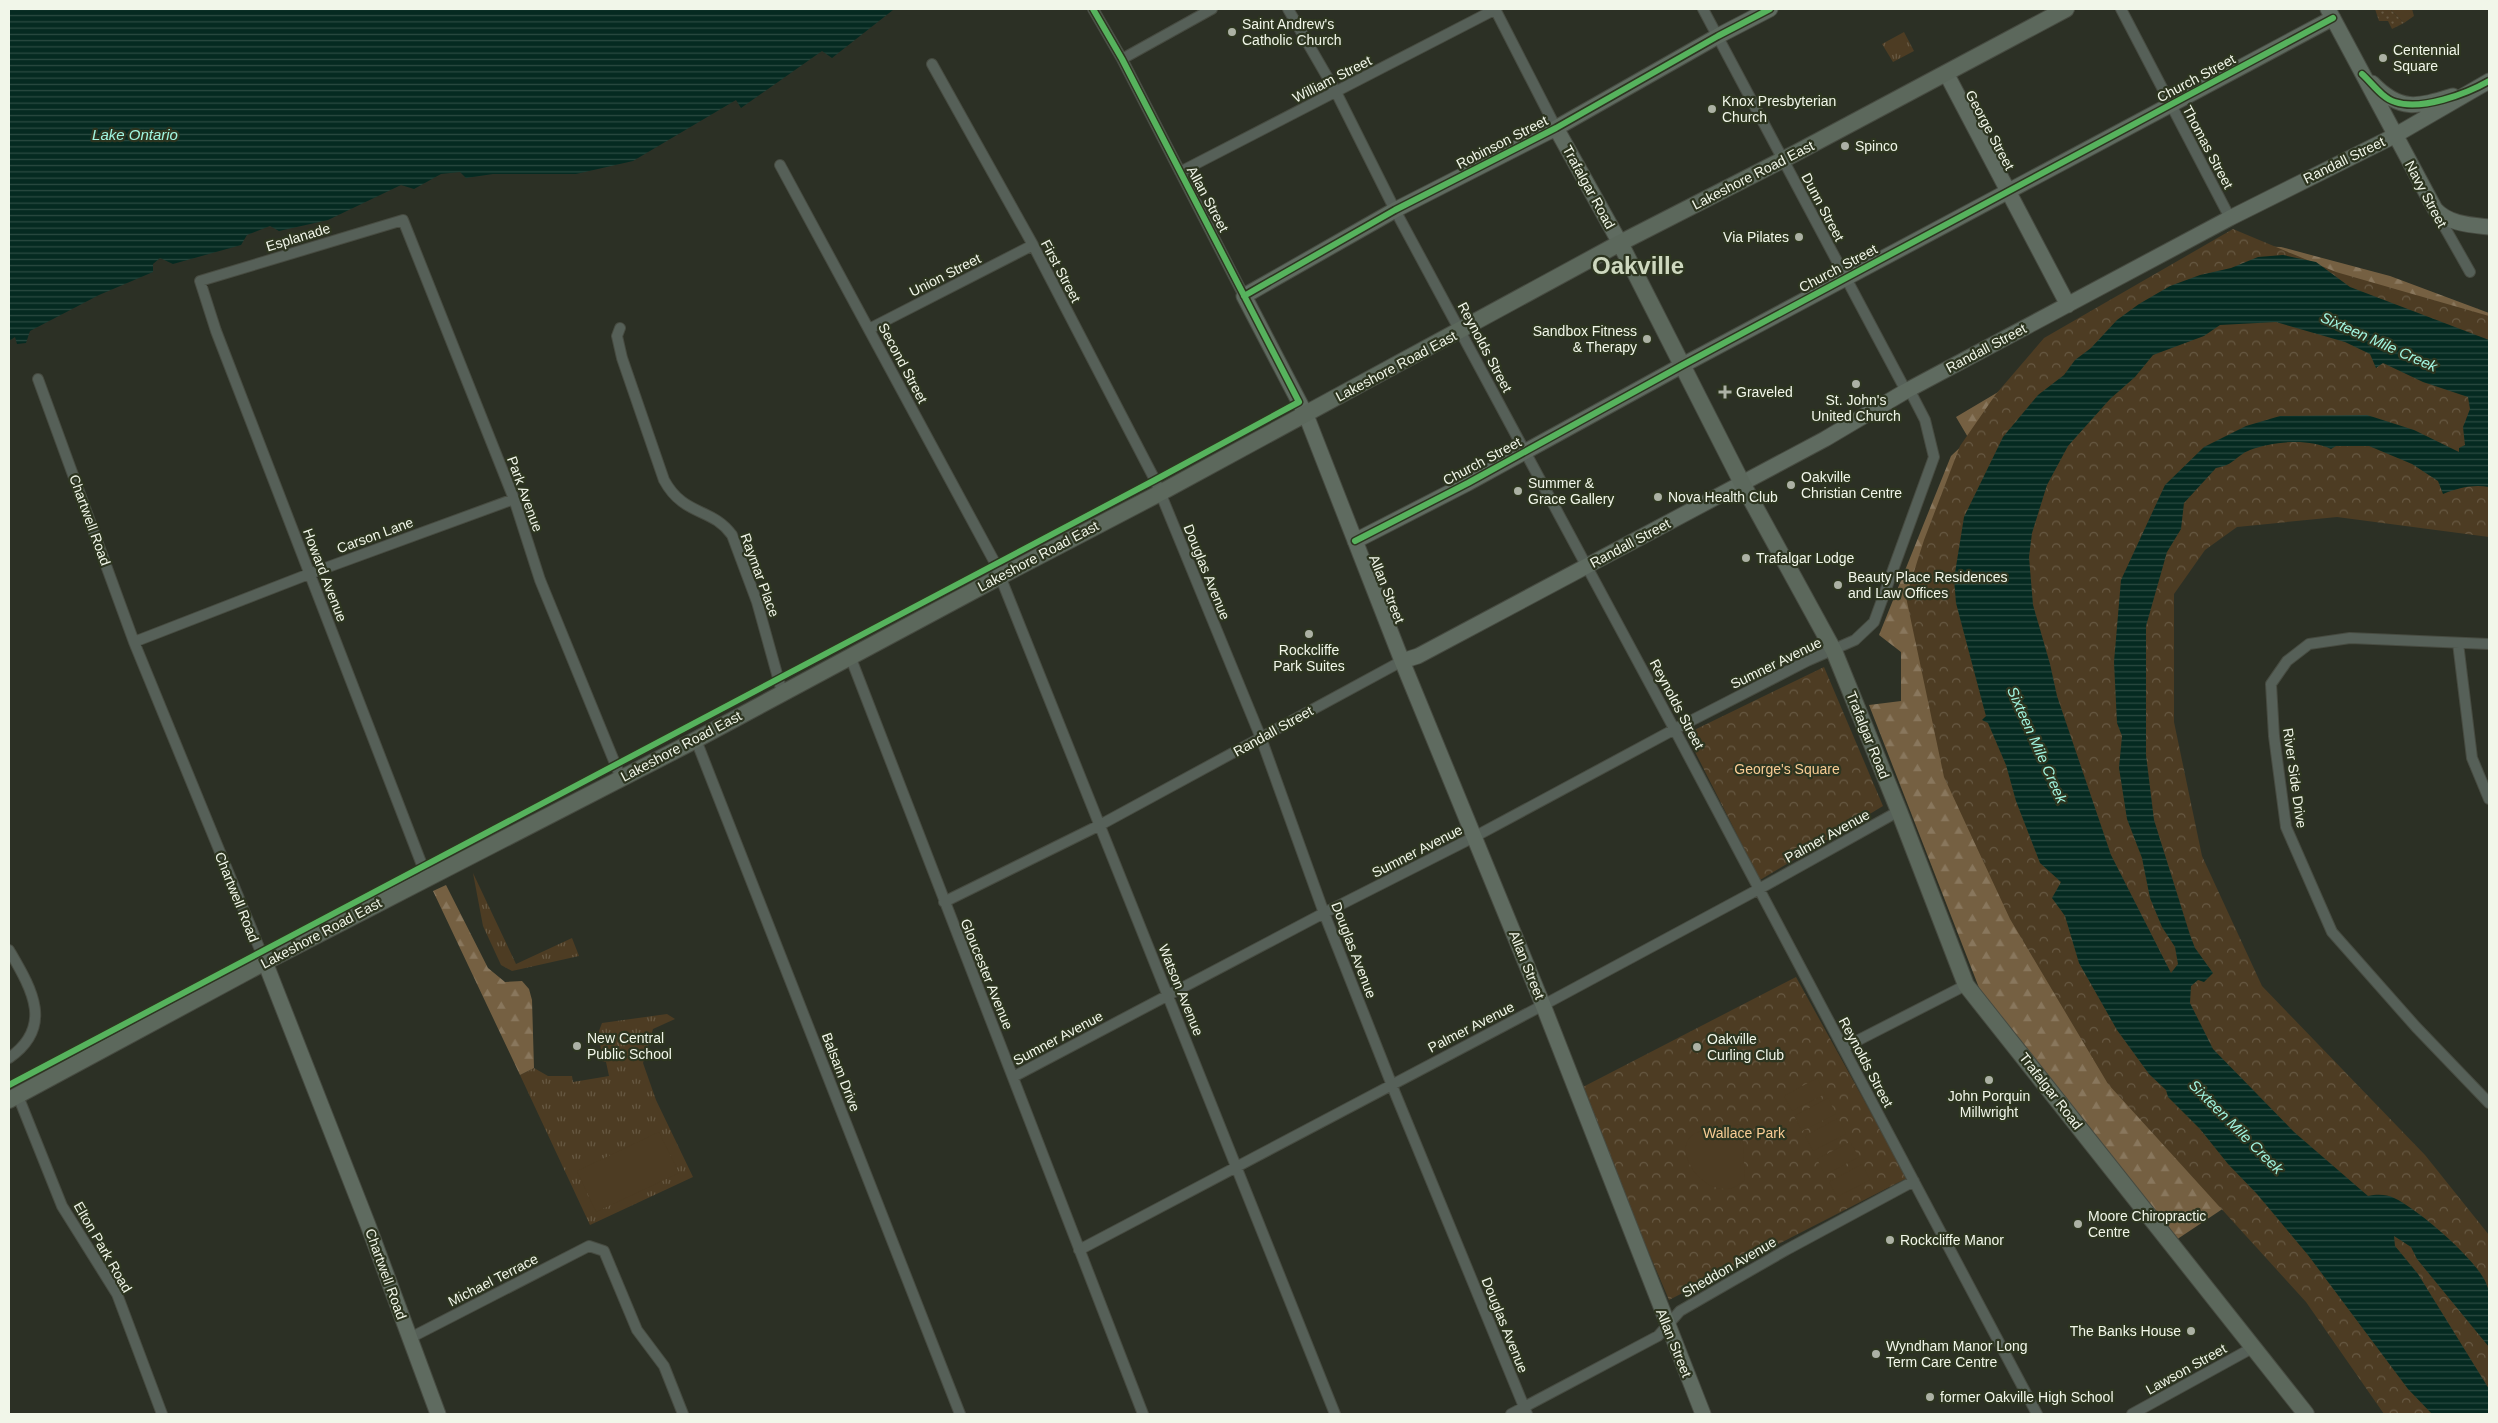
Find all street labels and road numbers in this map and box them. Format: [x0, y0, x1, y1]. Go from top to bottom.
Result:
street label: Church Street [2154, 51, 2238, 105]
street label: William Street [1290, 52, 1374, 106]
street label: George Street [1962, 87, 2018, 173]
street label: Thomas Street [2179, 103, 2237, 191]
street label: Robinson Street [1454, 112, 1550, 172]
street label: Randall Street [2301, 133, 2387, 187]
street label: Lakeshore Road East [1689, 137, 1817, 213]
street label: Trafalgar Road [1559, 143, 1619, 231]
street label: Navy Street [2402, 158, 2450, 230]
street label: Allan Street [1184, 163, 1232, 235]
street label: Dunn Street [1798, 170, 1848, 244]
street label: Esplanade [264, 220, 332, 254]
street label: First Street [1038, 237, 1084, 305]
street label: Church Street [1796, 241, 1880, 295]
street label: Union Street [907, 250, 983, 300]
street label: Reynolds Street [1455, 299, 1515, 395]
street label: Second Street [875, 320, 931, 406]
street label: Randall Street [1943, 320, 2029, 376]
street label: Lakeshore Road East [1333, 327, 1459, 405]
street label: Church Street [1440, 434, 1524, 488]
street label: Park Avenue [504, 454, 546, 534]
street label: Chartwell Road [66, 472, 114, 568]
street label: Carson Lane [335, 514, 416, 556]
street label: Randall Street [1587, 515, 1673, 571]
street label: Lakeshore Road East [975, 517, 1101, 595]
street label: Douglas Avenue [1181, 522, 1234, 622]
street label: Howard Avenue [300, 526, 350, 624]
street label: Raymar Place [737, 531, 783, 619]
street label: Allan Street [1366, 552, 1408, 626]
street label: Sumner Avenue [1728, 634, 1824, 692]
street label: Reynolds Street [1647, 656, 1707, 752]
street label: Trafalgar Road [1843, 689, 1893, 781]
street label: Randall Street [1230, 702, 1316, 760]
street label: Lakeshore Road East [618, 707, 744, 785]
street label: River Side Drive [2280, 727, 2310, 829]
street label: Palmer Avenue [1782, 806, 1872, 866]
street label: Sumner Avenue [1369, 821, 1465, 881]
street label: Chartwell Road [212, 850, 262, 944]
street label: Lakeshore Road East [258, 894, 384, 972]
street label: Douglas Avenue [1328, 900, 1380, 1001]
street label: Gloucester Avenue [957, 916, 1017, 1032]
street label: Allan Street [1506, 928, 1548, 1002]
street label: Watson Avenue [1155, 942, 1207, 1038]
street label: Palmer Avenue [1425, 998, 1517, 1056]
street label: Sumner Avenue [1010, 1008, 1106, 1068]
street label: Reynolds Street [1836, 1014, 1896, 1110]
street label: Balsam Drive [819, 1030, 863, 1114]
street label: Trafalgar Road [2016, 1049, 2086, 1133]
street label: Elton Park Road [71, 1199, 135, 1295]
street label: Chartwell Road [362, 1226, 410, 1322]
street label: Sheddon Avenue [1679, 1233, 1779, 1301]
street label: Michael Terrace [445, 1250, 541, 1310]
street label: Douglas Avenue [1479, 1275, 1532, 1375]
street label: Allan Street [1653, 1306, 1695, 1380]
street label: Lawson Street [2143, 1340, 2229, 1398]

